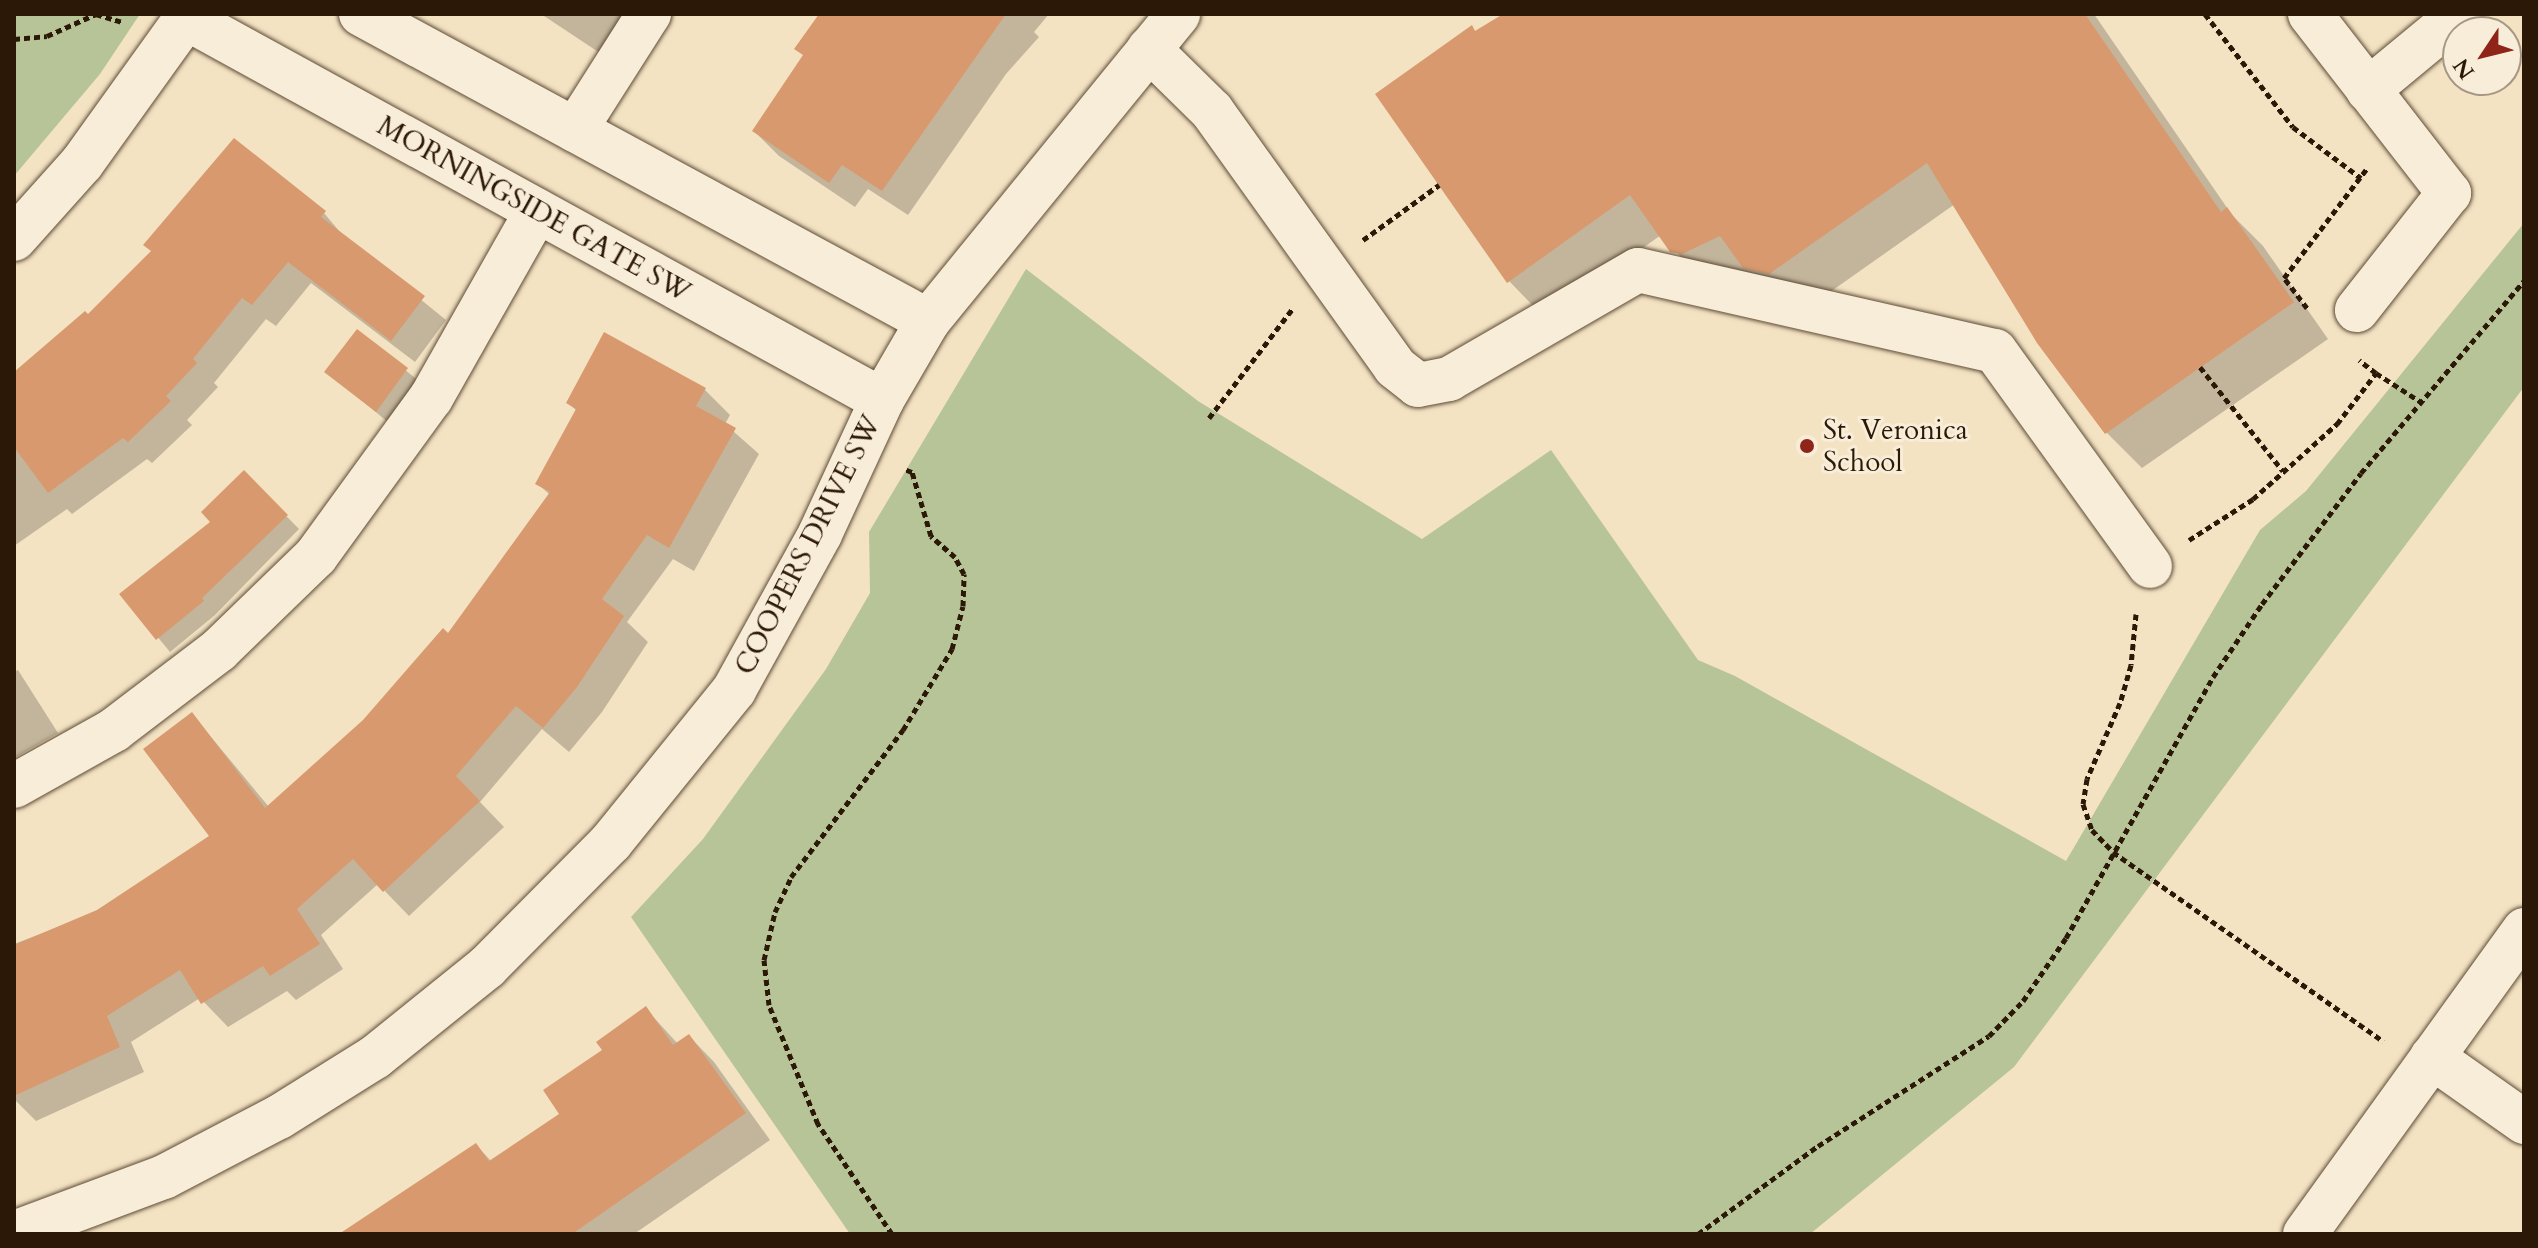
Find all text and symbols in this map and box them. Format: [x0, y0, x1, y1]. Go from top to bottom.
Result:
north arrow [2442, 16, 2522, 96]
text: N [2446, 52, 2482, 85]
street label: MORNINGSIDE GATE SW [371, 109, 697, 309]
street label: COOPERS DRIVE SW [728, 410, 888, 680]
place label: St. Veronica School [1823, 413, 1968, 479]
marker: St. Veronica School [1798, 437, 1816, 455]

